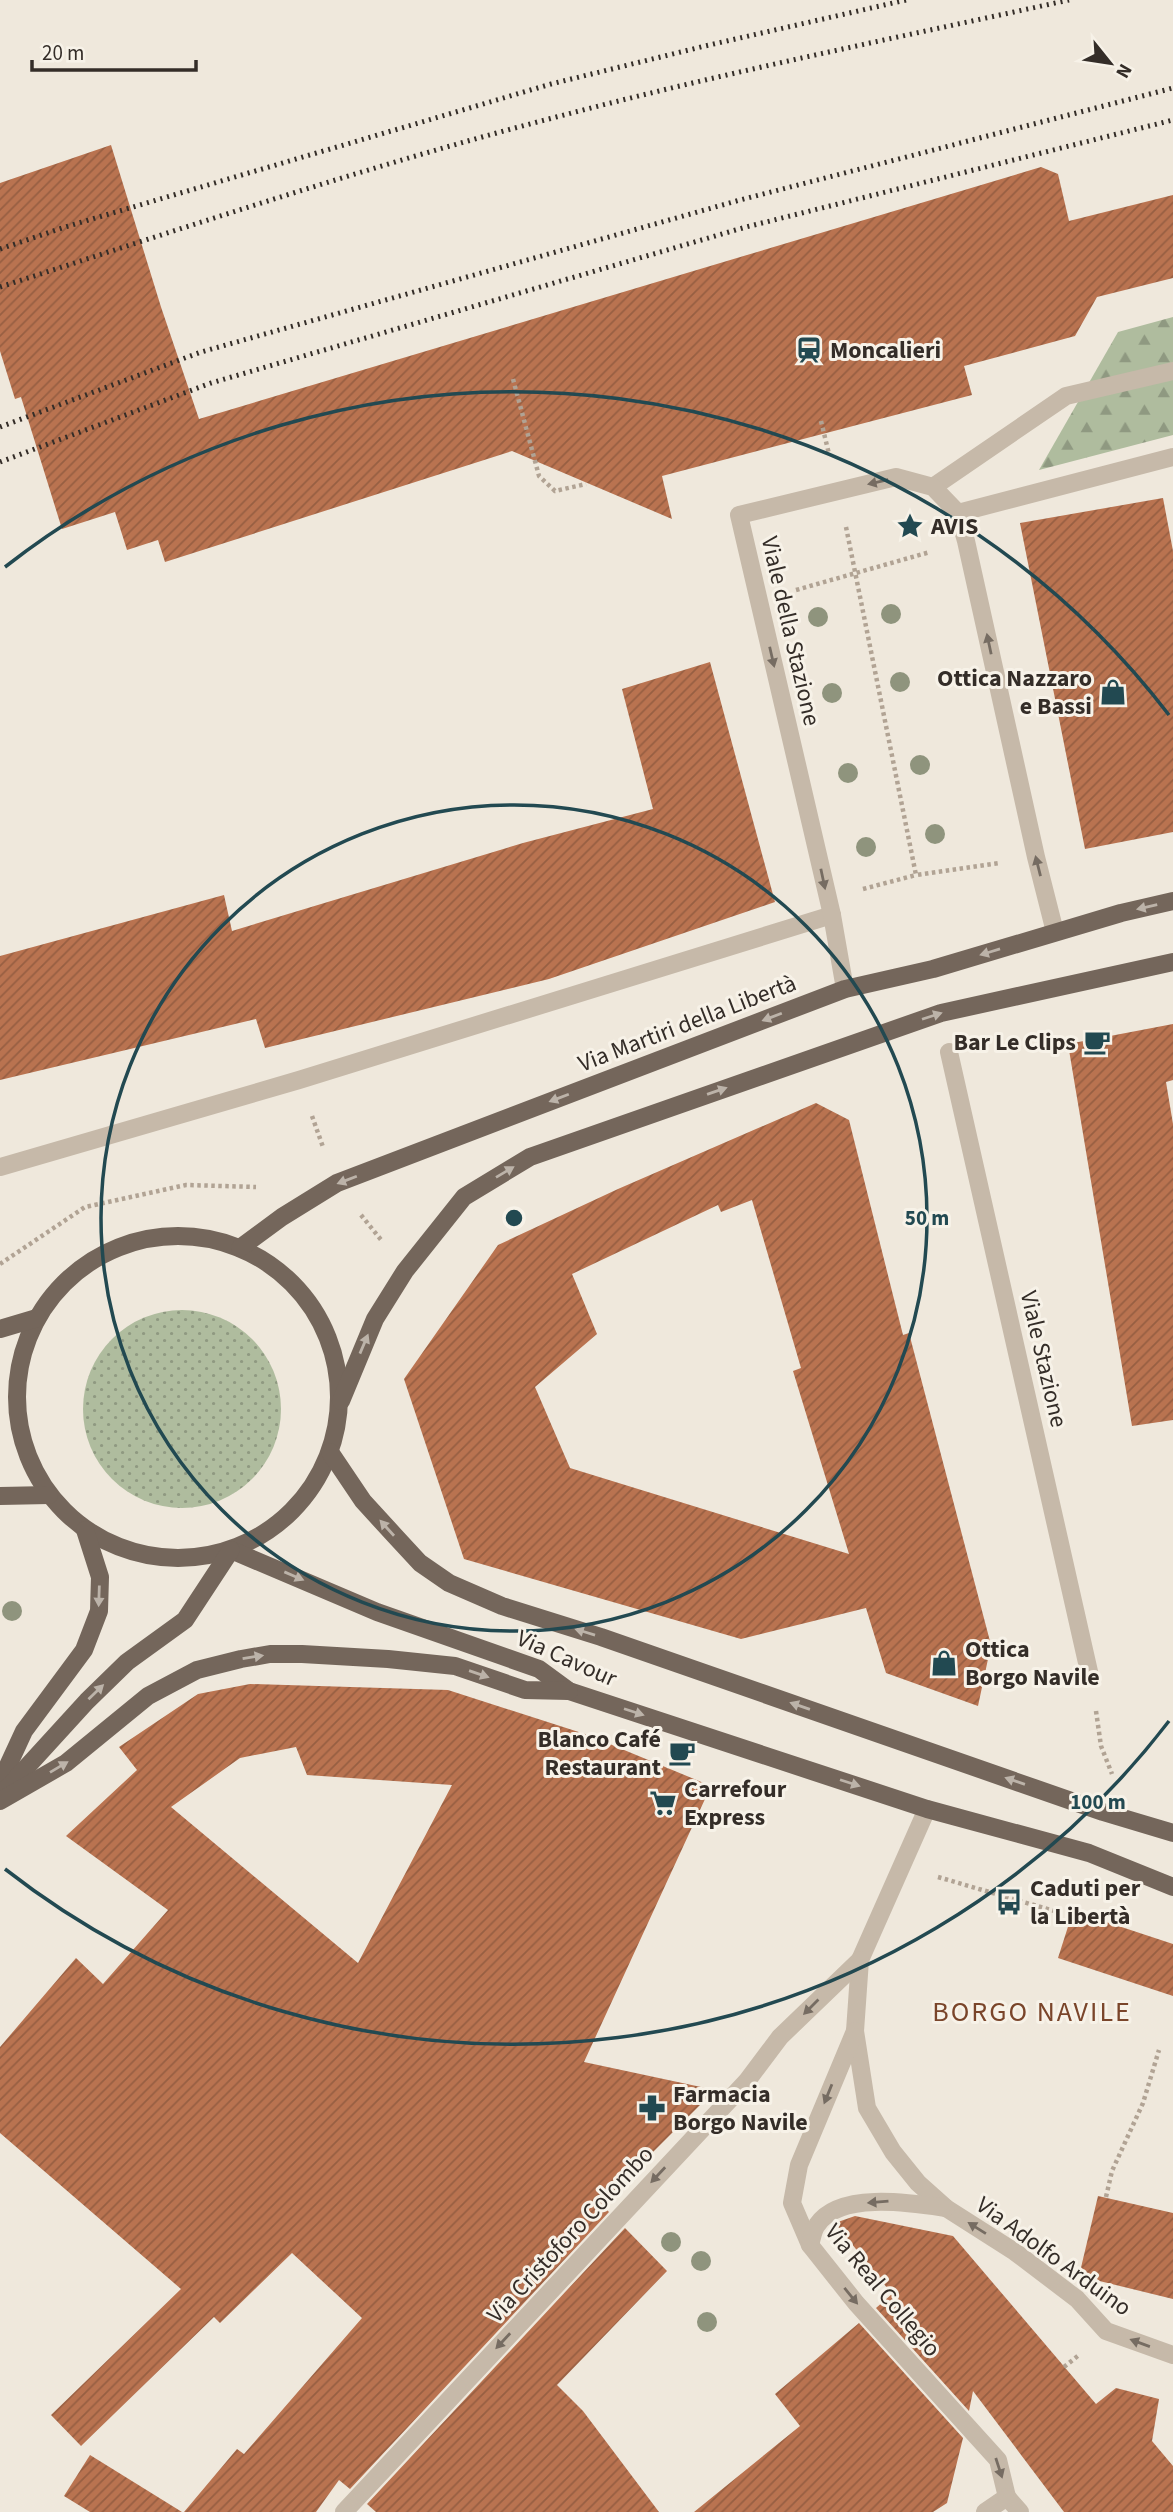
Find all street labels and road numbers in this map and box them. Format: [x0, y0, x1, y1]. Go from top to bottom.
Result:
street label: Viale della Stazione [752, 533, 829, 729]
street label: Via Martiri della Libertà [573, 966, 801, 1081]
street label: Viale Stazione [1011, 1287, 1076, 1431]
street label: Via Cavour [511, 1621, 623, 1696]
street label: Via Cristoforo Colombo [479, 2138, 662, 2331]
street label: Via Adolfo Arduino [969, 2188, 1139, 2325]
street label: Via Real Collegio [816, 2216, 949, 2365]

